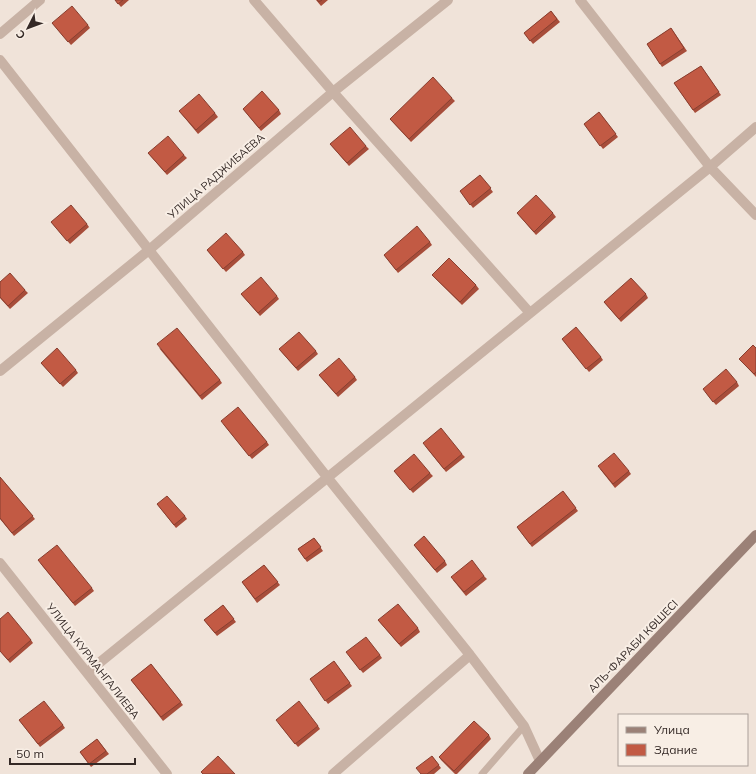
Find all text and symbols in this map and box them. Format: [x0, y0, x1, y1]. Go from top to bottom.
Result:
north arrow [8, 8, 48, 48]
text: С [13, 27, 28, 42]
street label: УЛИЦА РАДЖИБАЕВА [164, 130, 267, 222]
street label: АЛЬ-ФАРАБИ КӨШЕСІ [585, 597, 681, 695]
street label: УЛИЦА КУРМАНГАЛИЕВА [43, 600, 143, 722]
legend [618, 714, 748, 766]
text: Улица [653, 722, 690, 737]
scale bar [10, 740, 135, 766]
text: Здание [654, 742, 698, 757]
text: 50 m [16, 746, 44, 761]

